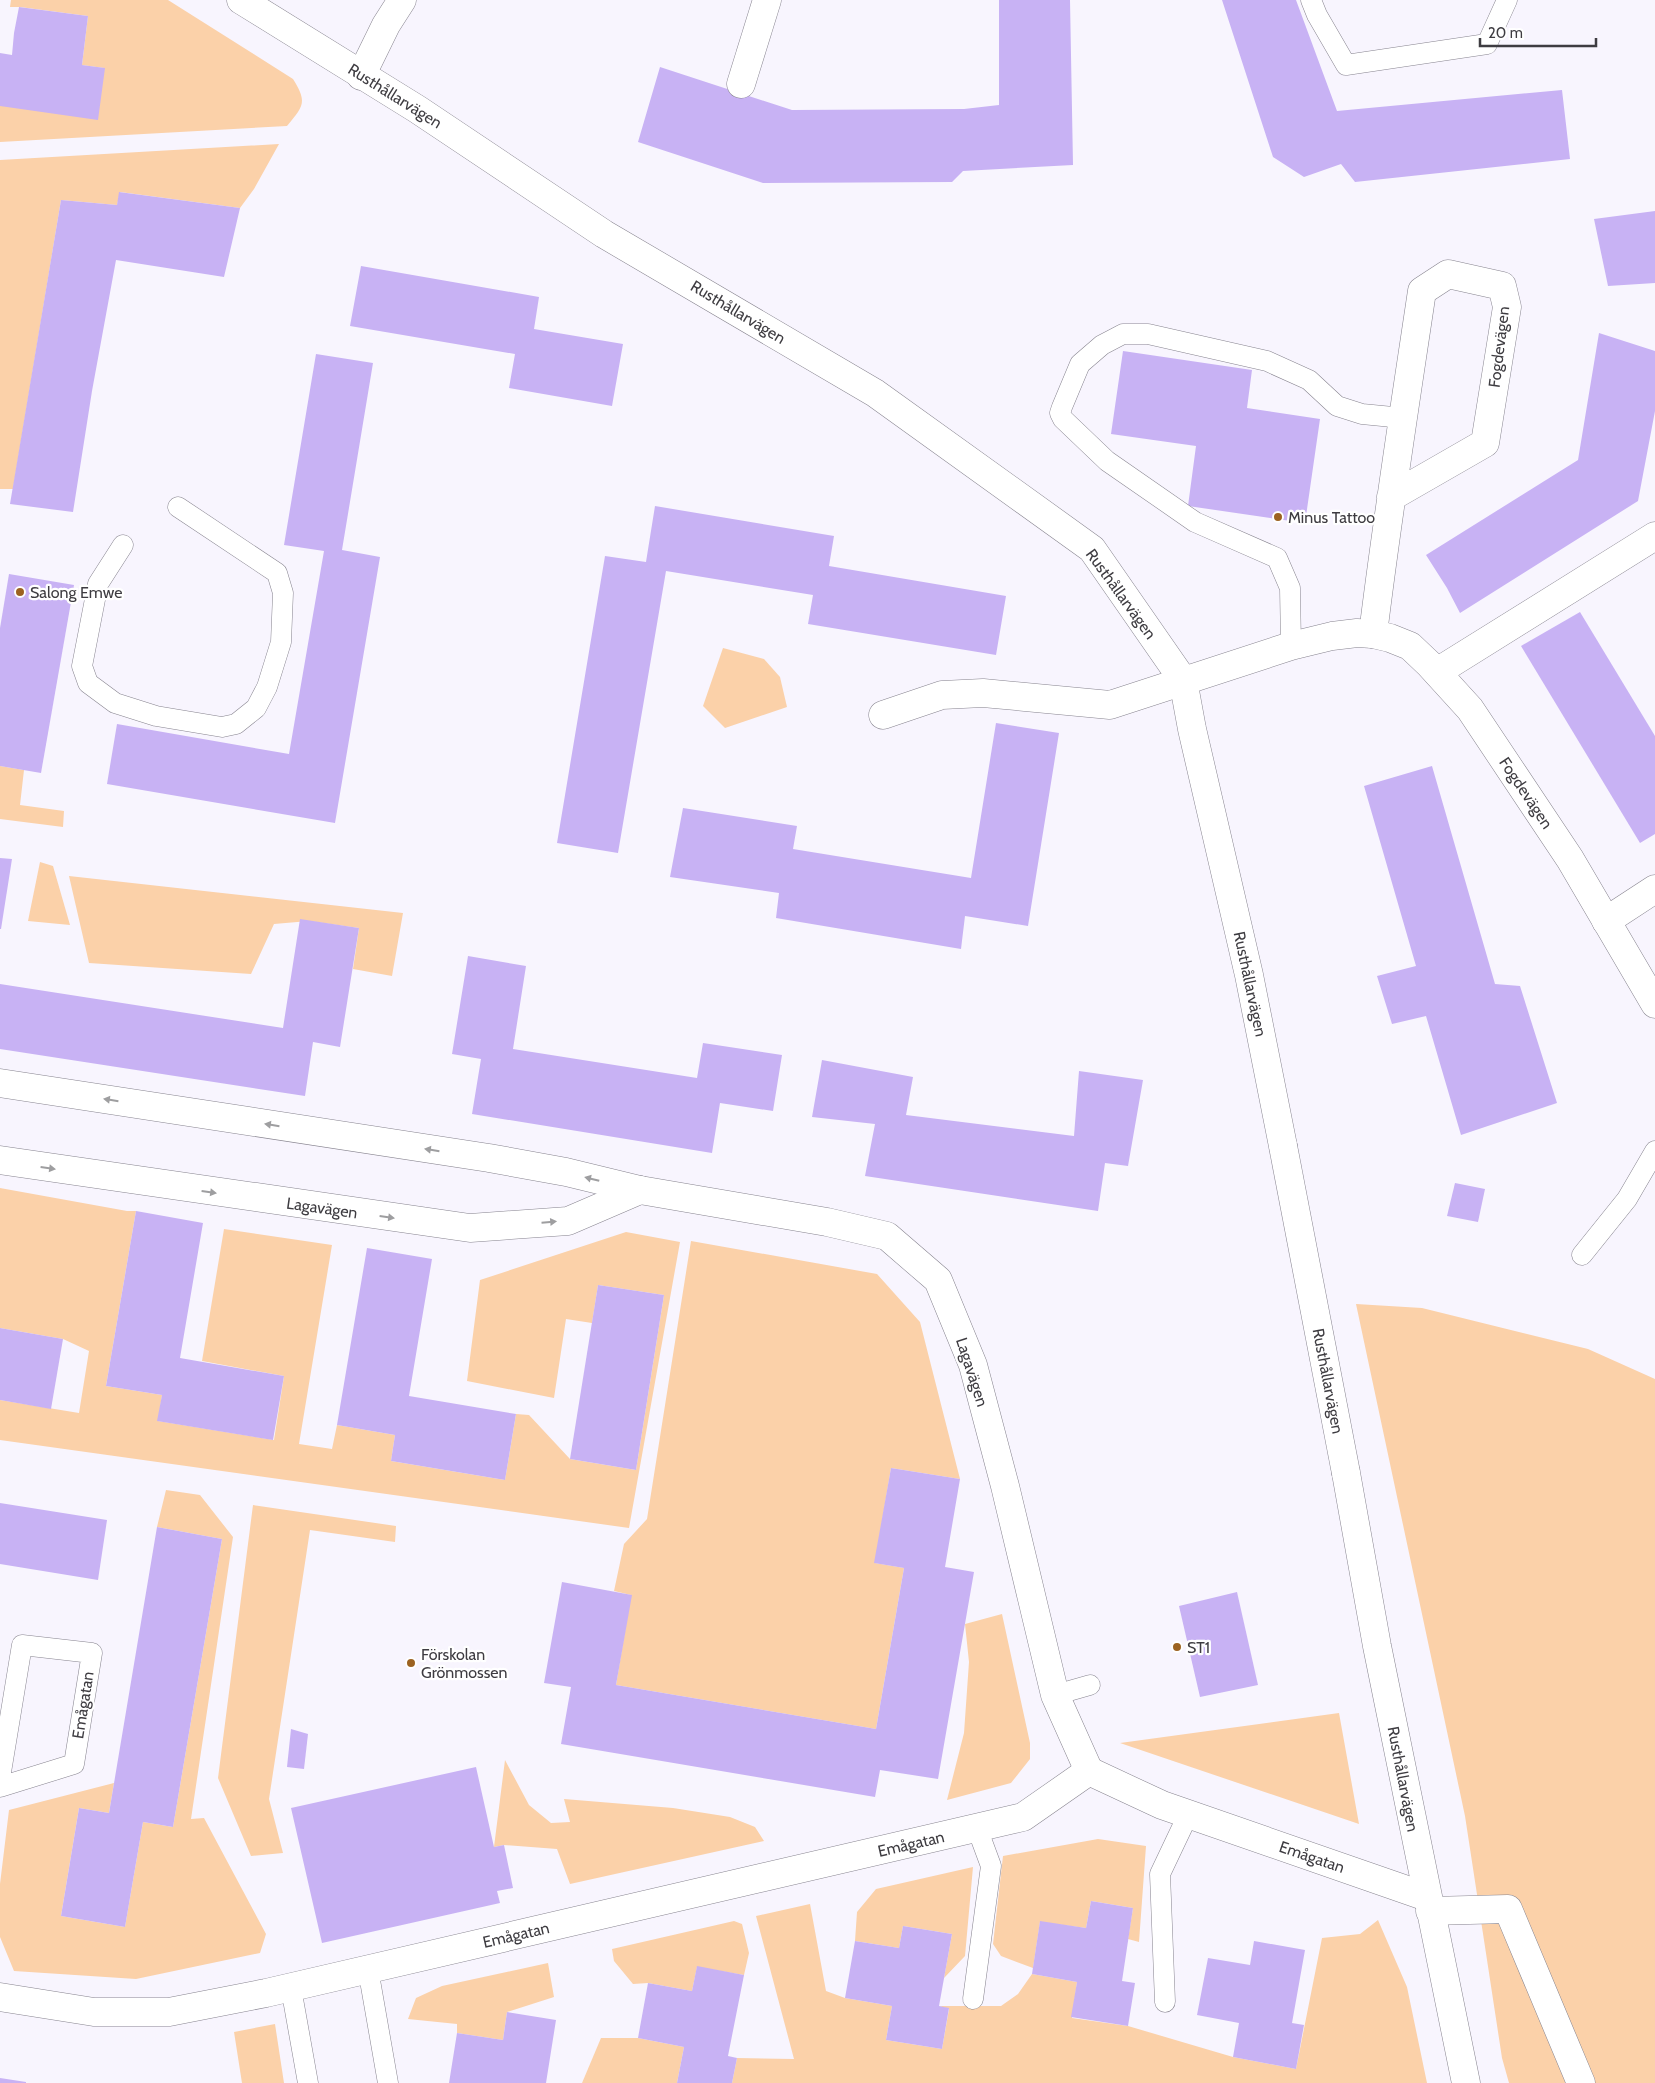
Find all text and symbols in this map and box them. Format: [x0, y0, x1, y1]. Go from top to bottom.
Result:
scale bar [1480, 15, 1596, 47]
text: 20 m [1488, 24, 1523, 42]
street label: Rusthållarvägen [345, 60, 445, 132]
street label: Rusthållarvägen [687, 276, 789, 348]
street label: Fogdevägen [1485, 305, 1513, 389]
place label: Minus Tattoo [1288, 508, 1375, 527]
marker: Minus Tattoo [1272, 511, 1284, 523]
street label: Rusthållarvägen [1082, 545, 1160, 643]
place label: Salong Emwe [30, 583, 122, 602]
marker: Salong Emwe [14, 586, 26, 598]
street label: Fogdevägen [1495, 754, 1557, 832]
street label: Rusthållarvägen [1230, 930, 1270, 1038]
one-way arrow [103, 1095, 119, 1103]
one-way arrow [263, 1120, 279, 1128]
one-way arrow [424, 1145, 440, 1153]
one-way arrow [41, 1164, 57, 1172]
one-way arrow [585, 1175, 600, 1183]
one-way arrow [201, 1188, 217, 1196]
street label: Lagavägen [285, 1194, 359, 1222]
one-way arrow [379, 1214, 395, 1222]
one-way arrow [541, 1218, 557, 1226]
street label: Rusthållarvägen [1308, 1327, 1348, 1435]
street label: Lagavägen [952, 1335, 992, 1409]
place label: ST1 [1187, 1638, 1210, 1657]
marker: ST1 [1171, 1641, 1183, 1653]
place label: Förskolan Grönmossen [421, 1645, 508, 1682]
marker: Förskolan Grönmossen [405, 1657, 417, 1669]
street label: Emågatan [68, 1670, 98, 1740]
street label: Rusthållarvägen [1383, 1725, 1423, 1833]
street label: Emågatan [876, 1827, 946, 1861]
street label: Emågatan [1277, 1837, 1347, 1877]
street label: Emågatan [481, 1918, 551, 1952]

